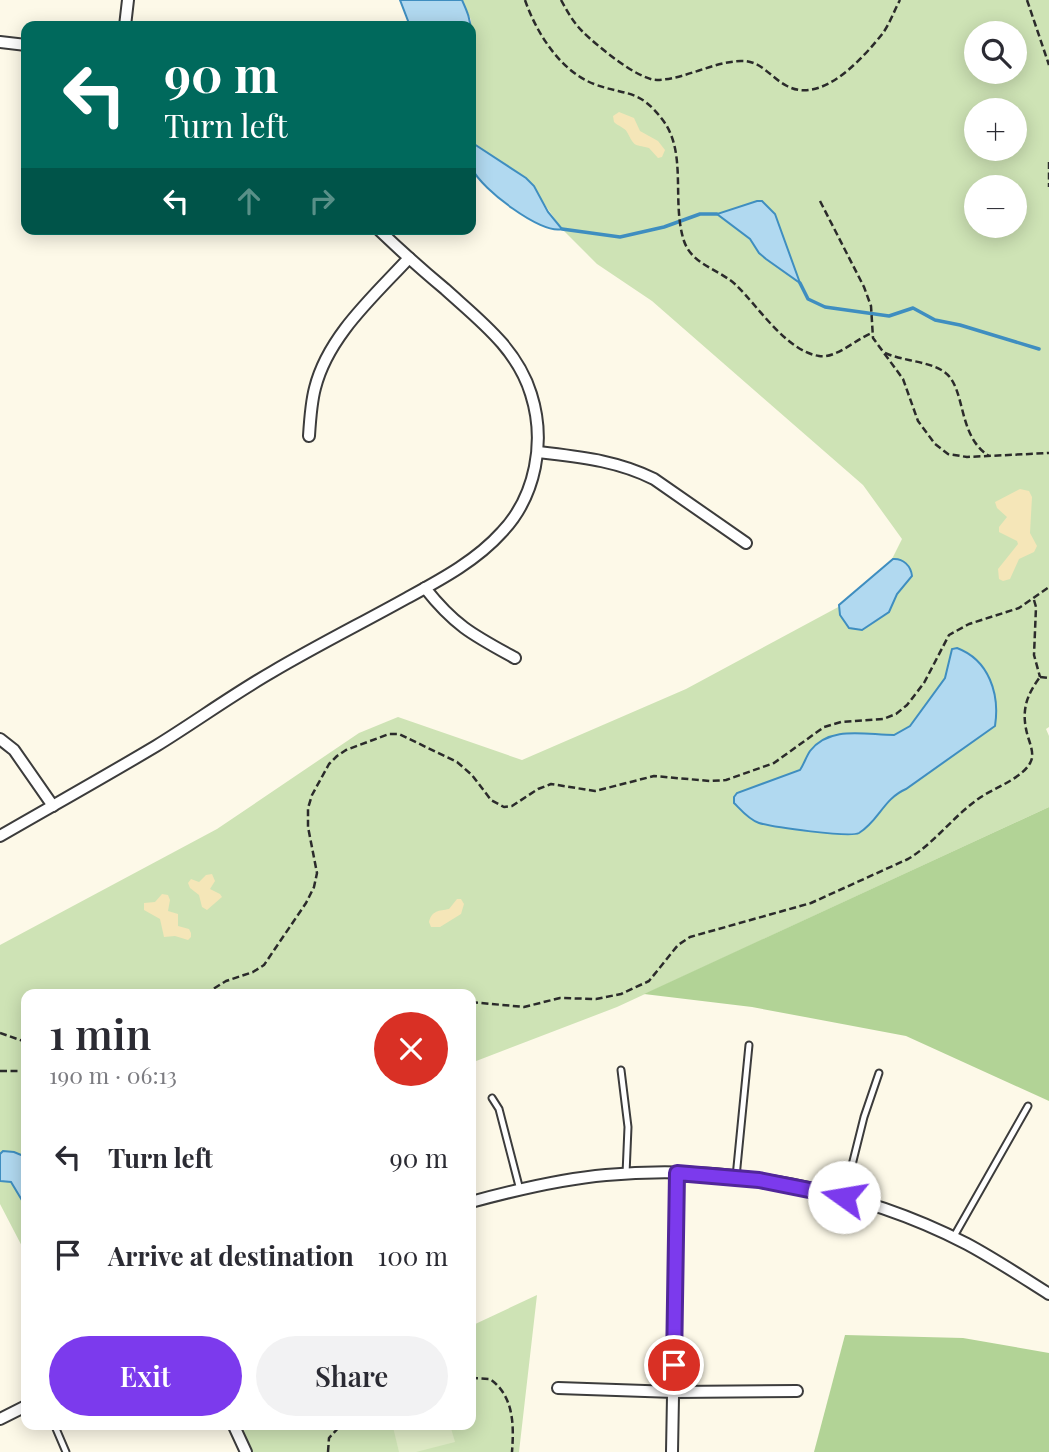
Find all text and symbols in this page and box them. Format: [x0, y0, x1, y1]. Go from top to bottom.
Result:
map controls [964, 21, 1027, 238]
button: search [964, 21, 1027, 84]
text: 90 m [164, 40, 278, 105]
icon: left [49, 49, 140, 140]
button: + [964, 98, 1027, 161]
text: Turn left [164, 103, 288, 146]
button: − [964, 175, 1027, 238]
icon: left [157, 182, 195, 220]
icon: ahead [230, 182, 268, 220]
icon: right [303, 182, 341, 220]
text: 1 min [49, 1005, 151, 1061]
button: close [374, 1012, 448, 1086]
text: 190 m · 06:13 [49, 1059, 177, 1090]
icon: left [49, 1138, 87, 1176]
text: Turn left [108, 1140, 213, 1175]
text: 90 m [390, 1140, 448, 1175]
position arrow [807, 1160, 881, 1234]
icon: arrive [49, 1236, 87, 1274]
text: Arrive at destination [108, 1238, 354, 1273]
text: 100 m [378, 1238, 448, 1273]
pin [644, 1335, 704, 1395]
button: Exit [49, 1336, 242, 1416]
button: Share [256, 1336, 448, 1416]
icon: arrive [655, 1346, 693, 1384]

